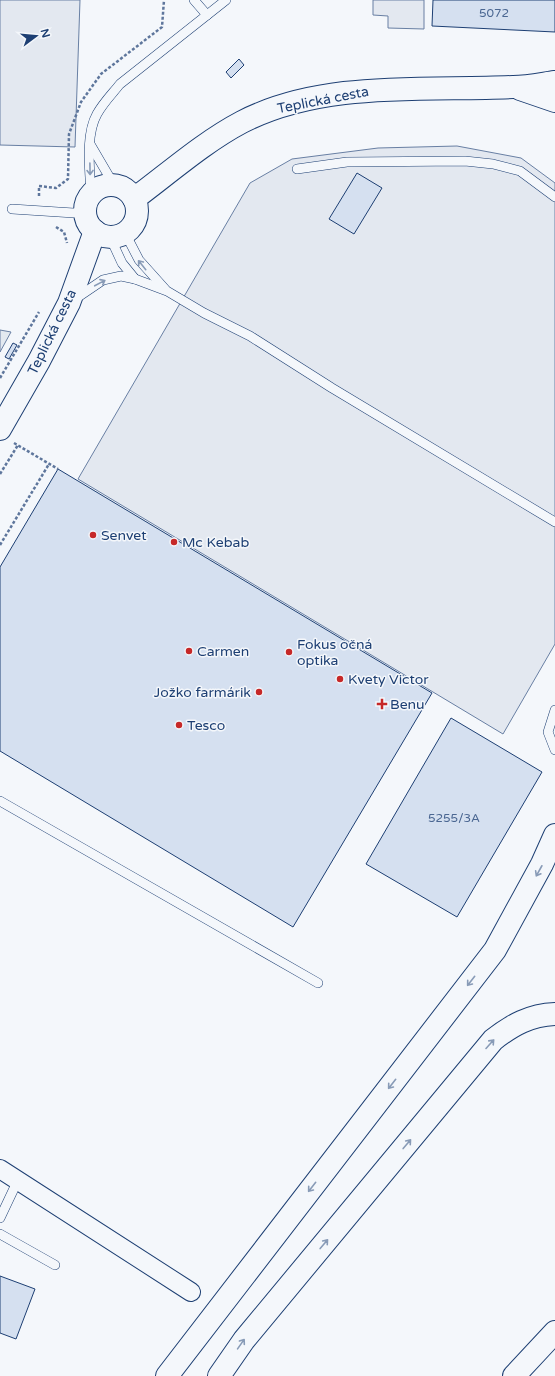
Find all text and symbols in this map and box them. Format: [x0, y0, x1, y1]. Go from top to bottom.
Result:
house number: 5072 [479, 6, 509, 20]
north arrow [16, 16, 56, 56]
text: N [38, 27, 53, 39]
street label: Teplická cesta [276, 83, 370, 117]
one-way arrow [86, 162, 94, 175]
one-way arrow [138, 259, 147, 270]
one-way arrow [94, 279, 106, 286]
street label: Teplická cesta [24, 286, 80, 378]
place label: Senvet [101, 527, 147, 544]
marker: Senvet [88, 530, 98, 540]
place label: Mc Kebab [182, 534, 249, 551]
marker: Mc Kebab [169, 537, 179, 547]
place label: Fokus očná optika [297, 636, 372, 669]
place label: Carmen [197, 643, 249, 660]
marker: Carmen [184, 646, 194, 656]
marker: Fokus očná optika [284, 647, 294, 657]
place label: Kvety Victor [348, 671, 429, 688]
marker: Kvety Victor [335, 674, 345, 684]
place label: Jožko farmárik [154, 684, 251, 701]
marker: Jožko farmárik [254, 687, 264, 697]
place label: Benu [390, 696, 425, 713]
marker: Benu [377, 699, 387, 709]
place label: Tesco [187, 717, 225, 734]
marker: Tesco [174, 720, 184, 730]
house number: 5255/3A [428, 811, 480, 825]
one-way arrow [534, 865, 542, 877]
one-way arrow [467, 976, 475, 987]
one-way arrow [486, 1039, 495, 1049]
one-way arrow [387, 1079, 396, 1090]
one-way arrow [403, 1138, 412, 1149]
one-way arrow [308, 1182, 317, 1193]
one-way arrow [319, 1238, 328, 1249]
one-way arrow [237, 1339, 245, 1350]

